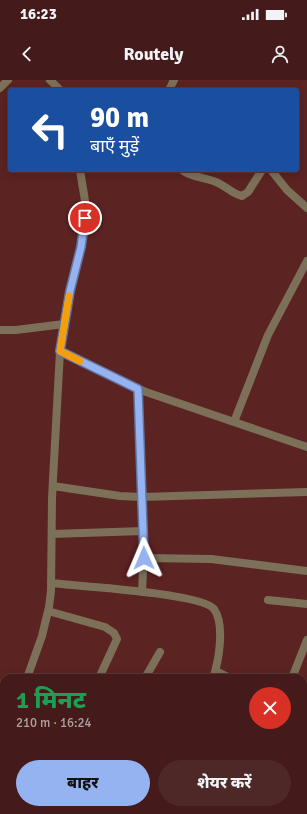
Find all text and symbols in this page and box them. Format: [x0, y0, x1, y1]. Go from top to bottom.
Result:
text: 16:23 [20, 5, 57, 23]
icon: back [16, 43, 38, 65]
text: Routely [124, 43, 183, 65]
icon: person [269, 43, 291, 65]
text: 90 m [90, 101, 149, 135]
icon: left [24, 104, 76, 156]
text: बाएँ मुड़ें [90, 135, 139, 157]
pin [68, 201, 102, 235]
icon: arrive [74, 207, 96, 229]
position arrow [123, 537, 165, 579]
text: 1 मिनट [16, 685, 86, 715]
button: close [249, 687, 291, 729]
text: 210 m · 16:24 [16, 715, 92, 731]
button: बाहर [16, 760, 150, 806]
button: शेयर करें [158, 760, 291, 806]

